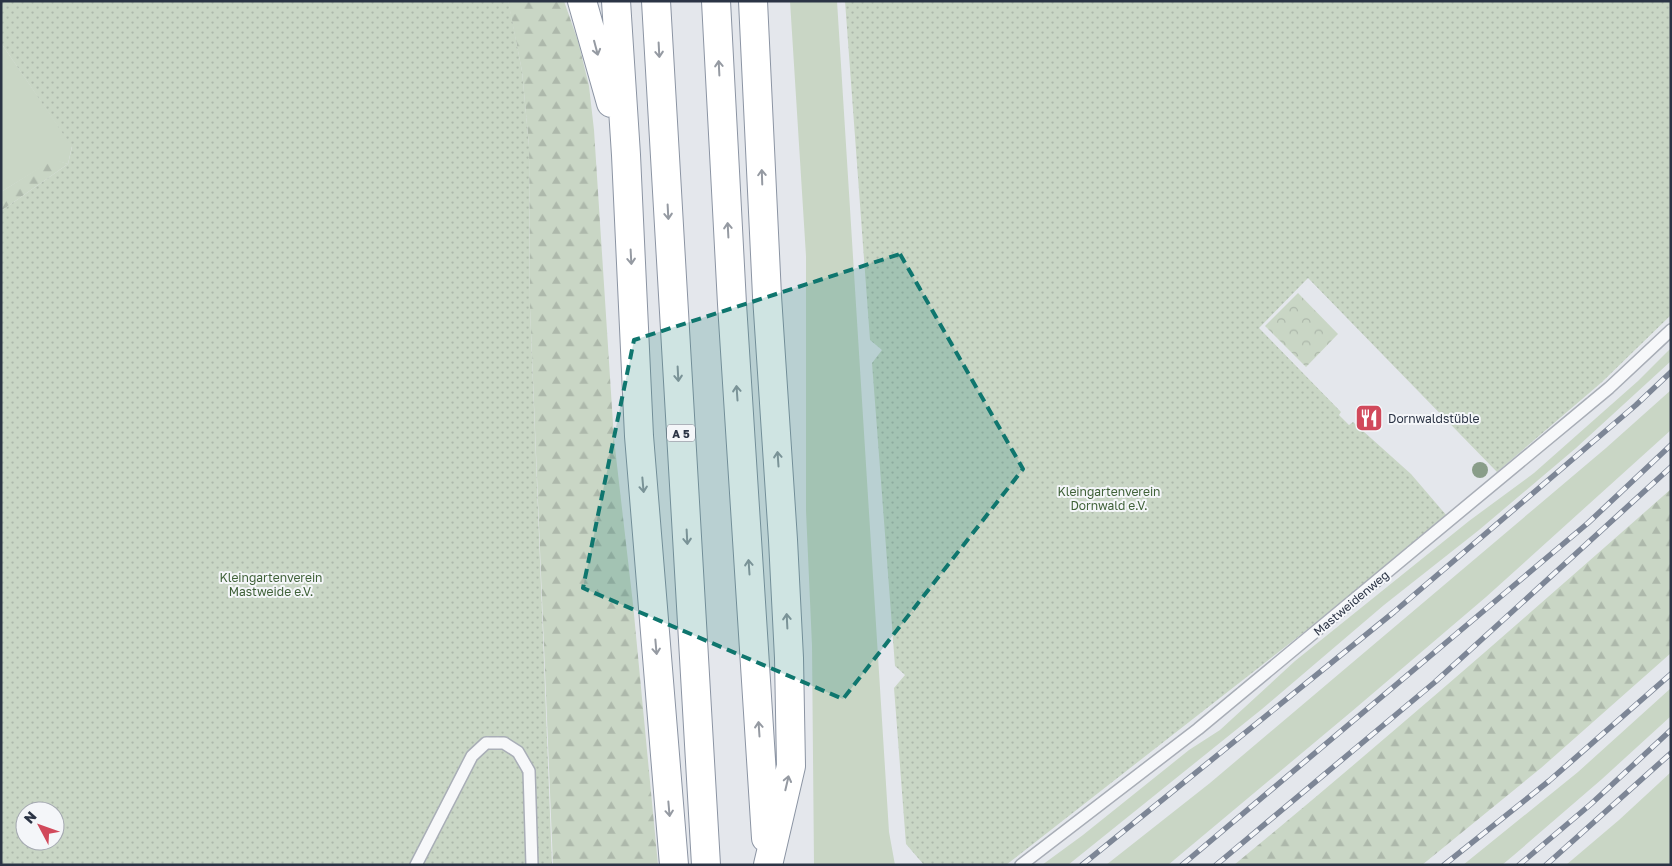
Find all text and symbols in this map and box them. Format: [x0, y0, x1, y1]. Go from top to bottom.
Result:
one-way arrow [592, 40, 601, 56]
one-way arrow [654, 42, 663, 58]
one-way arrow [715, 60, 724, 76]
one-way arrow [758, 169, 767, 185]
one-way arrow [664, 204, 673, 220]
one-way arrow [723, 223, 733, 239]
one-way arrow [626, 248, 635, 264]
one-way arrow [673, 366, 682, 382]
one-way arrow [733, 385, 742, 401]
restaurant icon: Dornwaldstüble [1354, 403, 1384, 433]
place label: Dornwaldstüble [1388, 411, 1479, 426]
road number: A 5 [667, 424, 695, 442]
one-way arrow [773, 451, 782, 467]
one-way arrow [638, 476, 648, 492]
park label: Kleingartenverein Dornwald e.V. [1058, 484, 1160, 513]
one-way arrow [683, 528, 692, 544]
one-way arrow [744, 559, 753, 575]
street label: Mastweidenweg [1310, 567, 1392, 639]
park label: Kleingartenverein Mastweide e.V. [220, 570, 322, 599]
one-way arrow [782, 614, 792, 630]
one-way arrow [651, 638, 661, 654]
one-way arrow [754, 721, 763, 737]
one-way arrow [783, 776, 792, 792]
one-way arrow [665, 800, 674, 816]
north arrow [15, 801, 65, 851]
text: N [20, 808, 40, 827]

